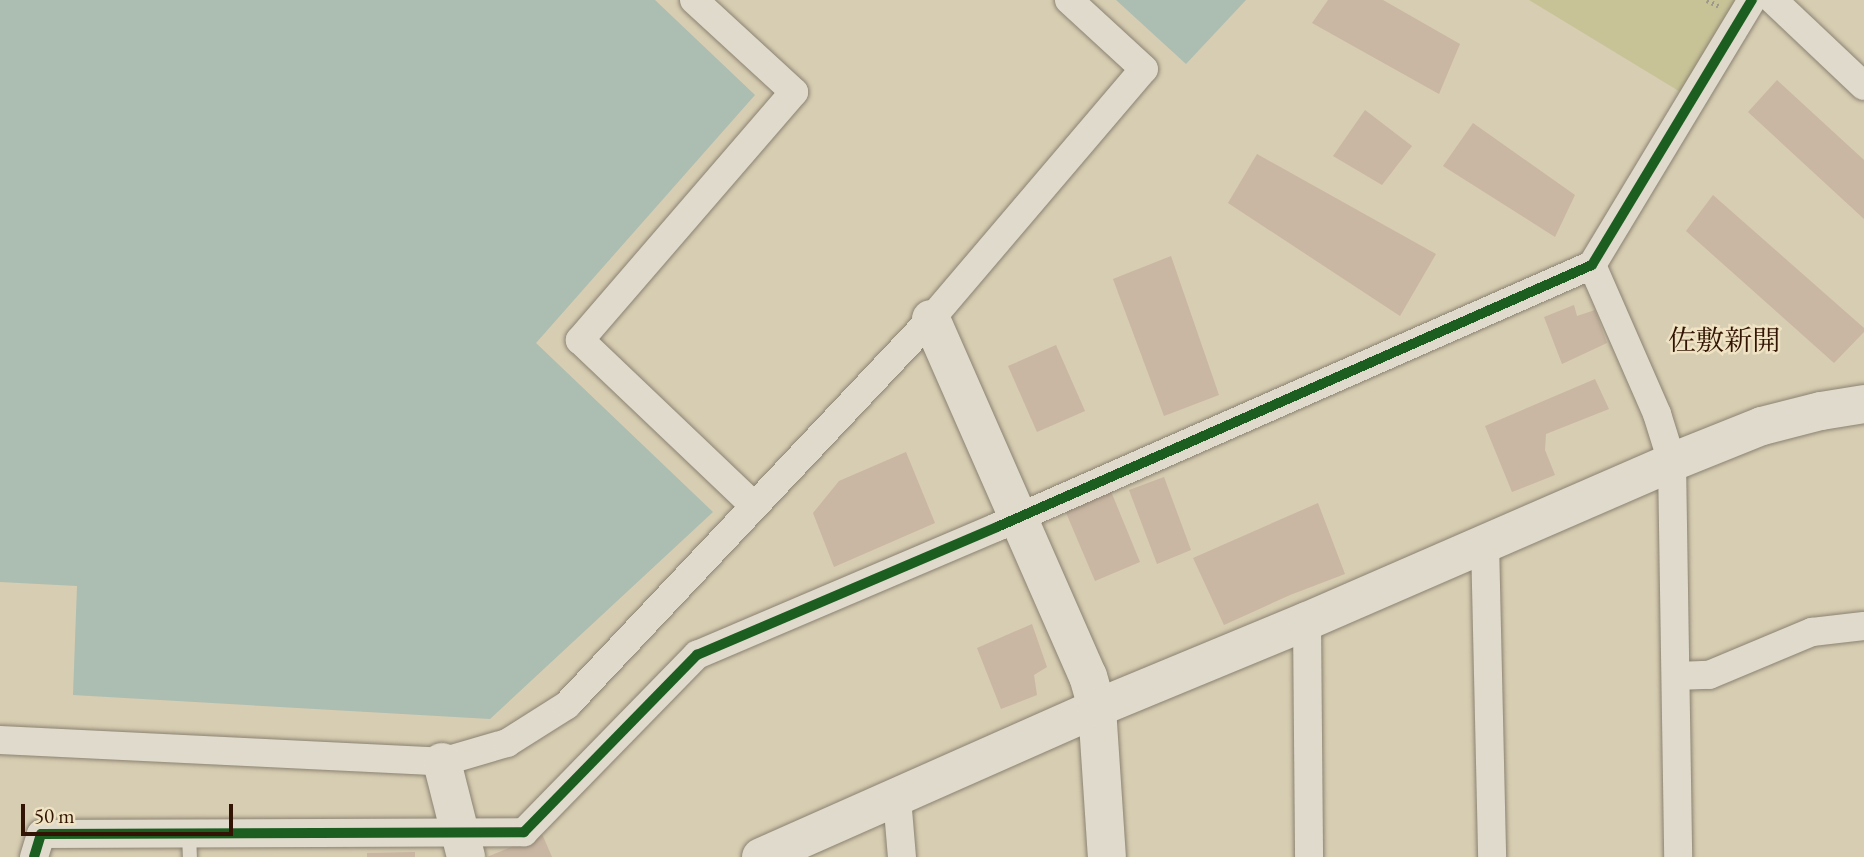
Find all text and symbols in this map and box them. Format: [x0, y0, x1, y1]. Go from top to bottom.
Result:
district label: 佐敷新開 [1668, 323, 1780, 357]
scale bar [24, 790, 236, 834]
text: 50 m [34, 802, 75, 829]

